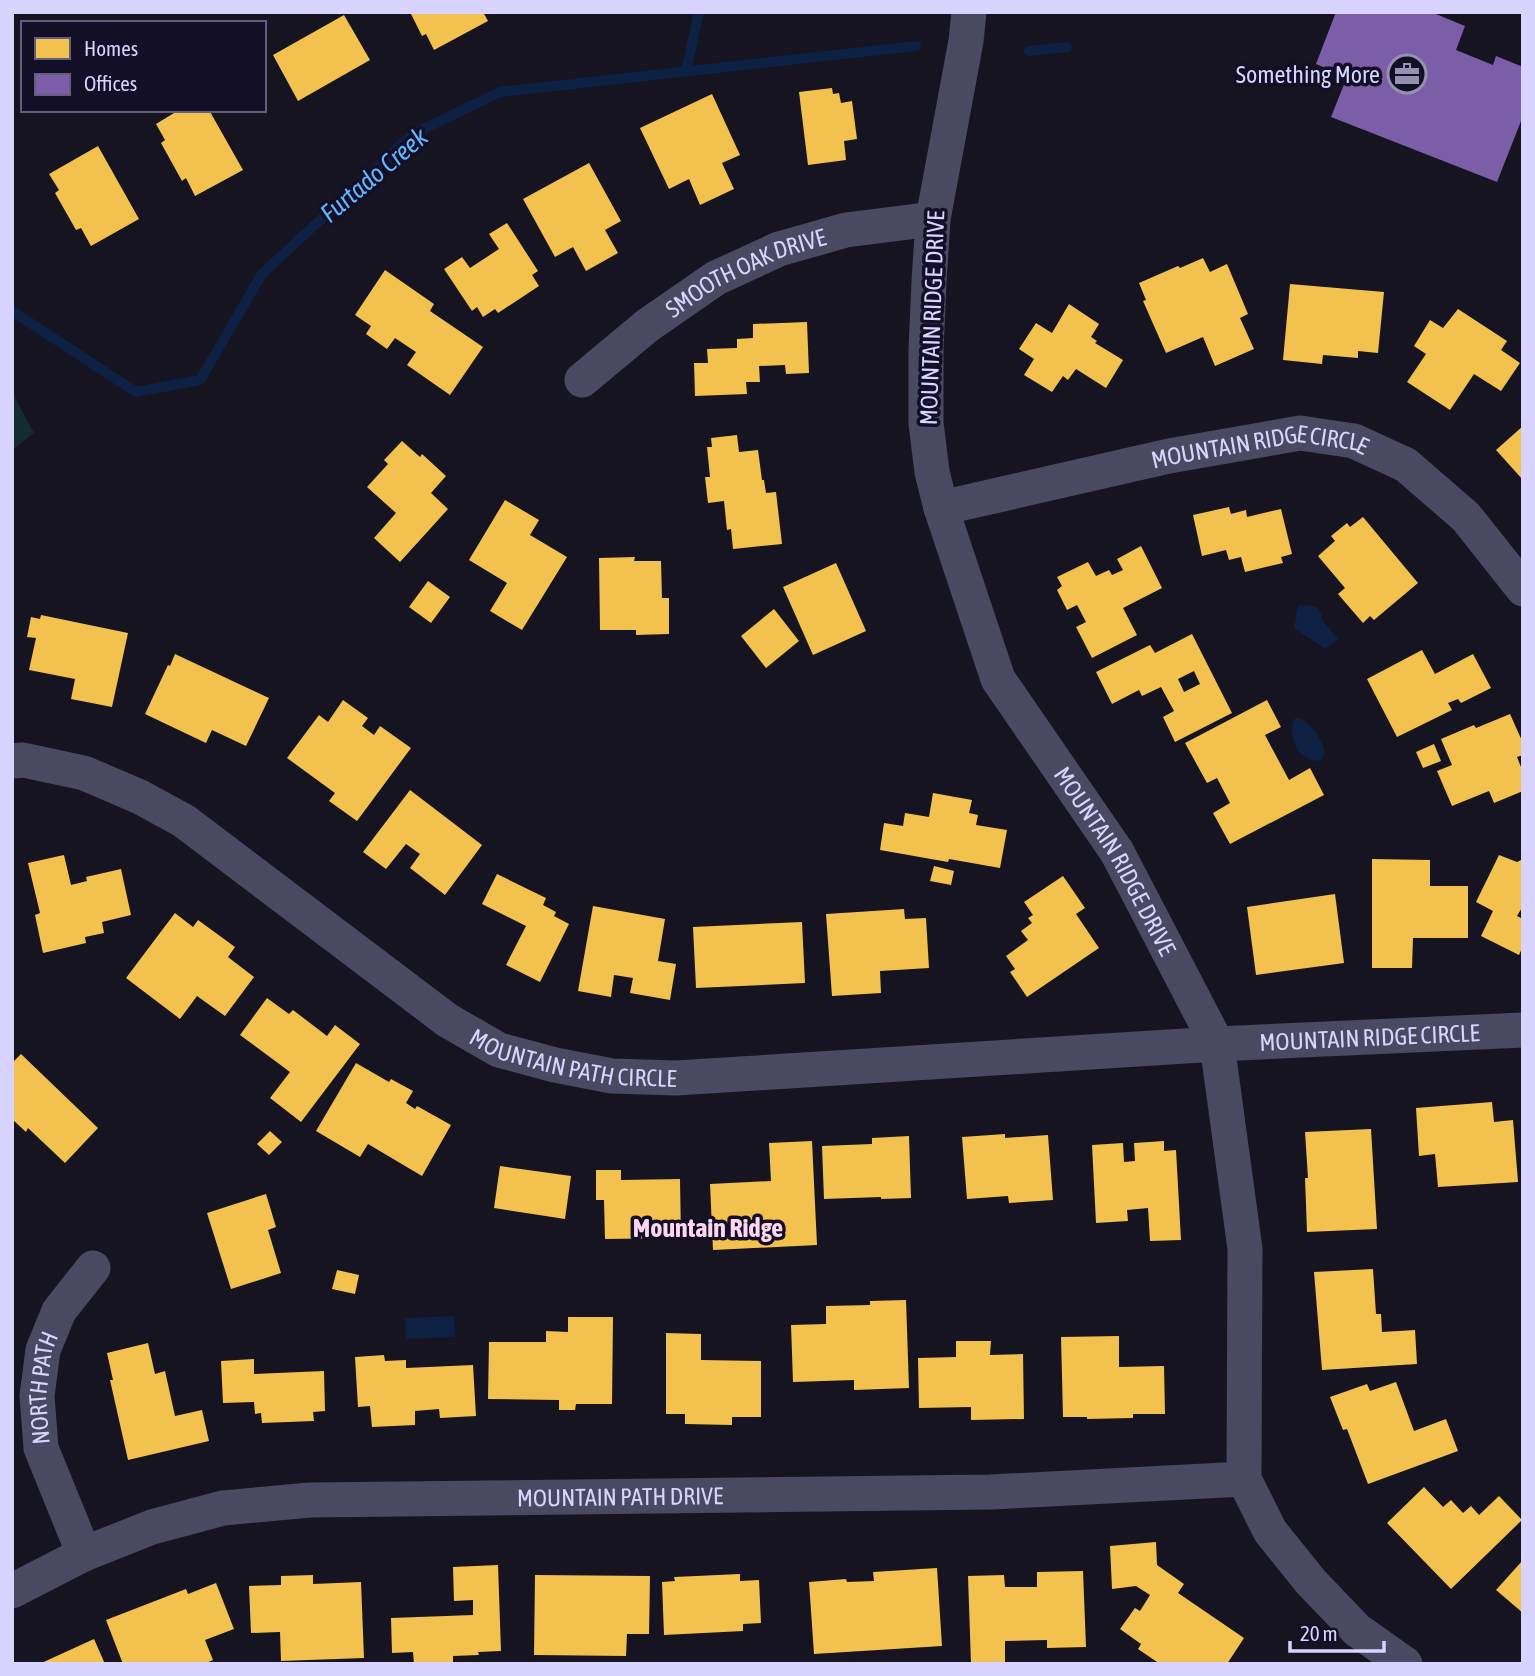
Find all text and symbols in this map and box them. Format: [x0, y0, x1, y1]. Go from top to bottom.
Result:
legend [21, 21, 266, 112]
text: Homes [84, 36, 138, 60]
office icon: Something More [1386, 53, 1428, 95]
place label: Something More [1236, 61, 1380, 88]
text: Offices [84, 71, 137, 95]
water label: Furtado Creek [314, 121, 434, 229]
street label: MOUNTAIN RIDGE DRIVE [915, 210, 949, 426]
street label: SMOOTH OAK DRIVE [660, 223, 829, 322]
street label: MOUNTAIN RIDGE CIRCLE [1148, 419, 1373, 473]
street label: MOUNTAIN RIDGE DRIVE [1049, 762, 1182, 960]
street label: MOUNTAIN RIDGE CIRCLE [1259, 1019, 1480, 1056]
street label: MOUNTAIN PATH CIRCLE [465, 1023, 677, 1092]
district label: Mountain Ridge [633, 1213, 783, 1243]
street label: NORTH PATH [23, 1327, 63, 1445]
street label: MOUNTAIN PATH DRIVE [517, 1482, 723, 1511]
scale bar [1290, 1610, 1384, 1654]
text: 20 m [1300, 1621, 1338, 1645]

